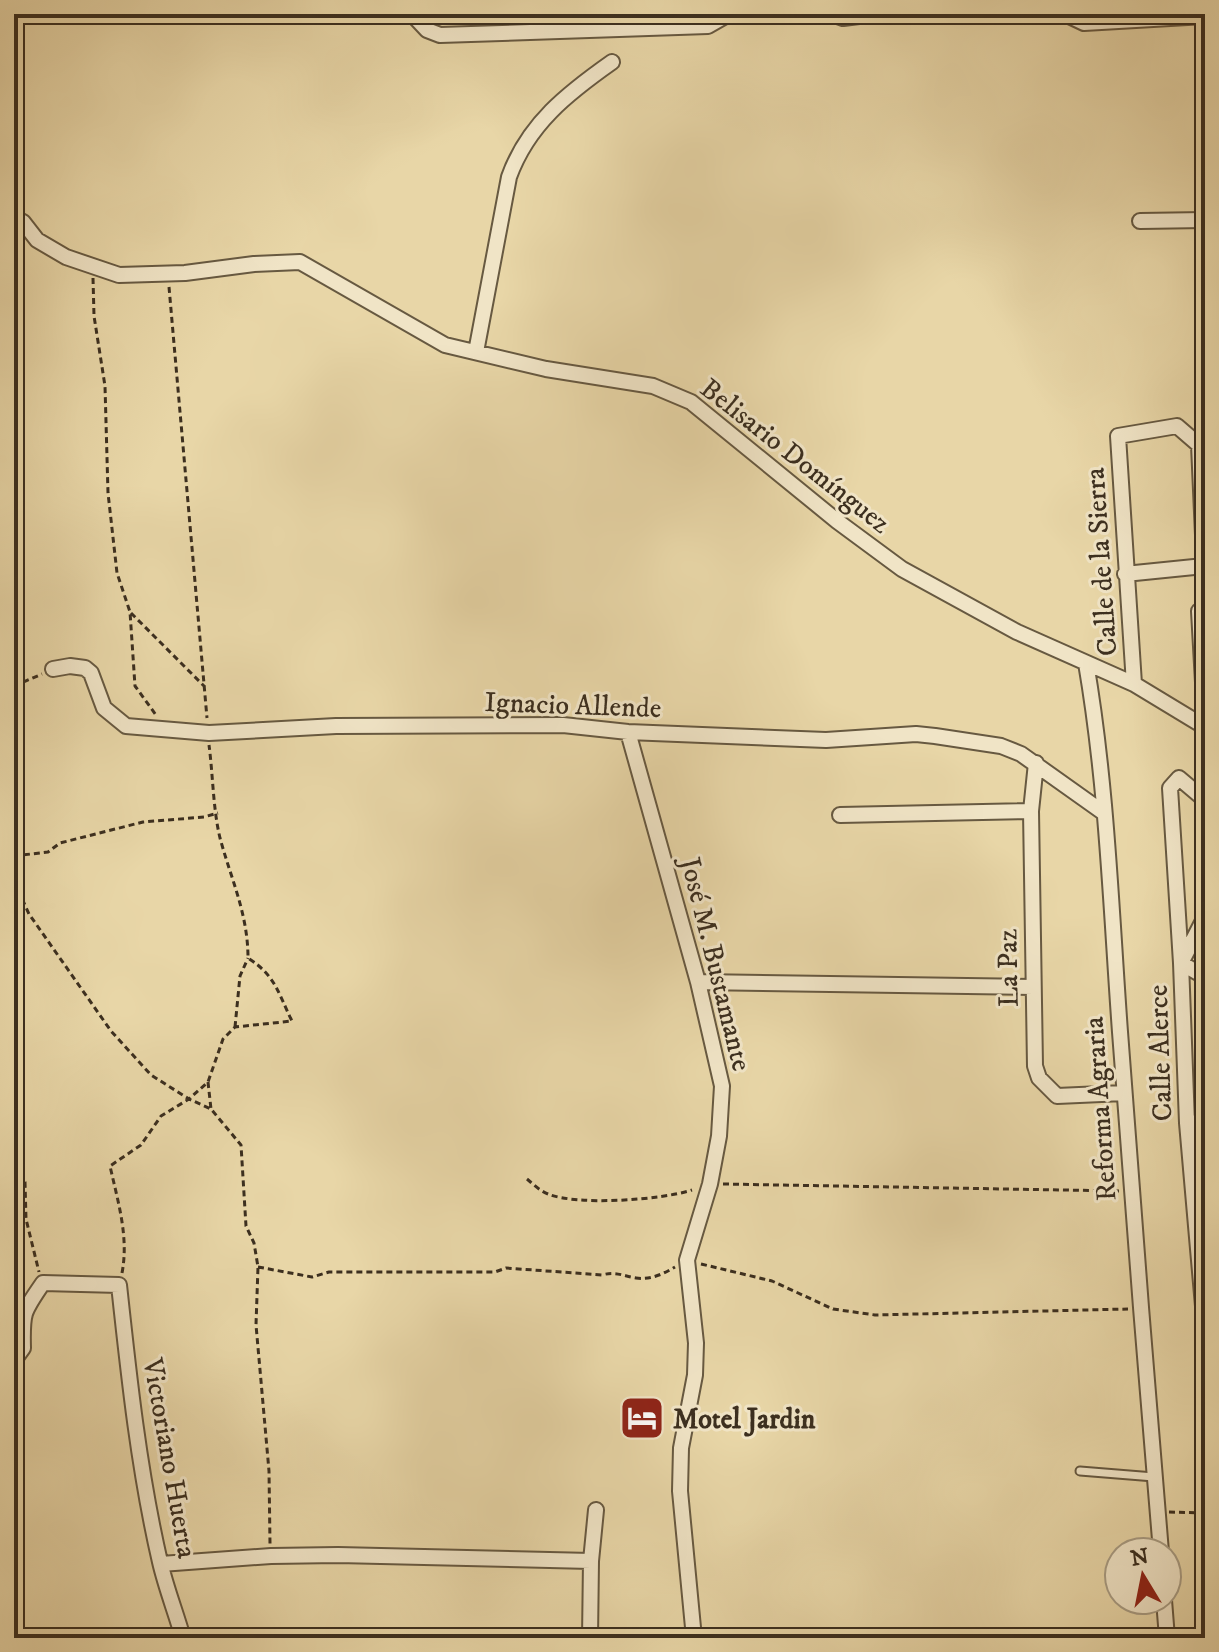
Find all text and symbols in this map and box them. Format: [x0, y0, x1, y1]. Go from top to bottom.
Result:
street label: Belisario Domínguez [693, 371, 897, 541]
street label: Calle de la Sierra [1077, 466, 1126, 657]
street label: Ignacio Allende [484, 685, 662, 726]
street label: José M. Bustamante [671, 851, 759, 1075]
street label: La Paz [990, 928, 1027, 1007]
street label: Calle Alerce [1141, 984, 1180, 1122]
street label: Reforma Agraria [1077, 1015, 1124, 1202]
street label: Victoriano Huerta [135, 1355, 204, 1561]
hotel icon: Motel Jardin [618, 1394, 666, 1442]
place label: Motel Jardin [673, 1402, 816, 1437]
north arrow [1103, 1536, 1183, 1616]
text: N [1129, 1543, 1151, 1573]

